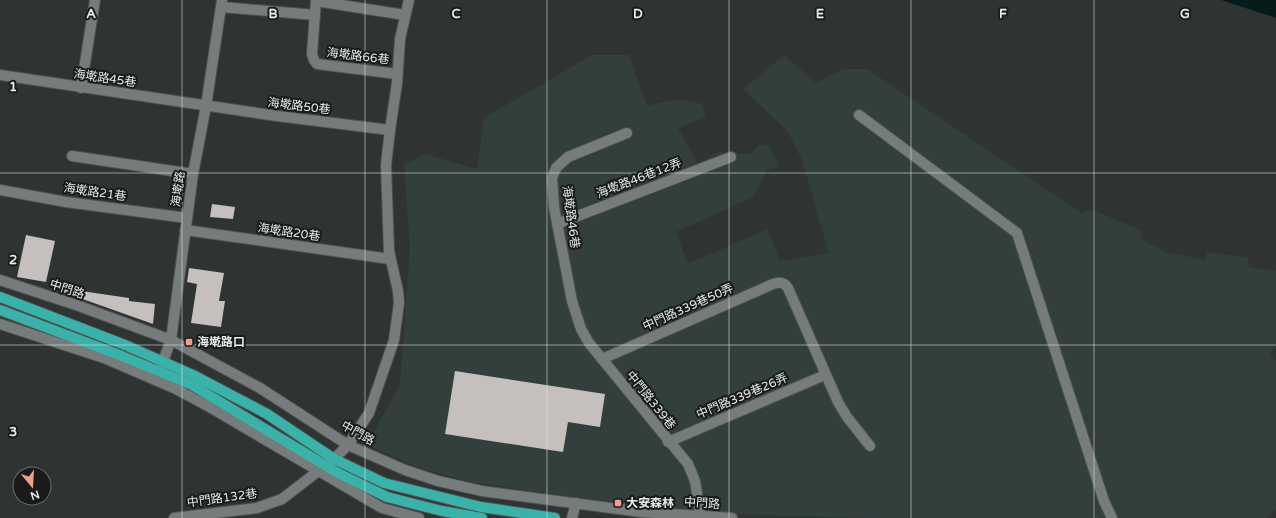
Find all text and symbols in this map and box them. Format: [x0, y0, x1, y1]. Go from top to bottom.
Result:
text: A [86, 6, 96, 22]
text: B [268, 6, 278, 22]
text: C [451, 6, 461, 22]
text: D [633, 6, 643, 22]
text: E [816, 6, 824, 22]
text: F [999, 6, 1007, 22]
text: G [1180, 6, 1190, 22]
street label: 海墘路66巷 [326, 45, 390, 67]
street label: 海墘路45巷 [73, 67, 137, 89]
text: 1 [9, 79, 17, 95]
street label: 海墘路50巷 [267, 95, 331, 117]
street label: 海墘路46巷12弄 [594, 155, 684, 201]
street label: 海墘路 [169, 170, 187, 208]
street label: 海墘路21巷 [63, 181, 127, 203]
street label: 海墘路46巷 [560, 185, 582, 249]
street label: 海墘路20巷 [257, 221, 321, 243]
text: 2 [9, 252, 17, 268]
street label: 中門路 [48, 277, 86, 301]
street label: 中門路339巷50弄 [641, 281, 735, 333]
place label: 海墘路口 [197, 335, 245, 349]
marker: 海墘路口 [184, 337, 194, 347]
street label: 中門路339巷 [623, 368, 679, 432]
street label: 中門路339巷26弄 [694, 370, 790, 422]
street label: 中門路 [339, 418, 377, 448]
text: 3 [9, 424, 17, 440]
north arrow [12, 466, 52, 506]
street label: 中門路132巷 [186, 486, 258, 510]
text: N [29, 487, 41, 503]
street label: 中門路 [684, 495, 720, 511]
place label: 大安森林 [626, 496, 674, 510]
marker: 大安森林 [613, 498, 623, 508]

